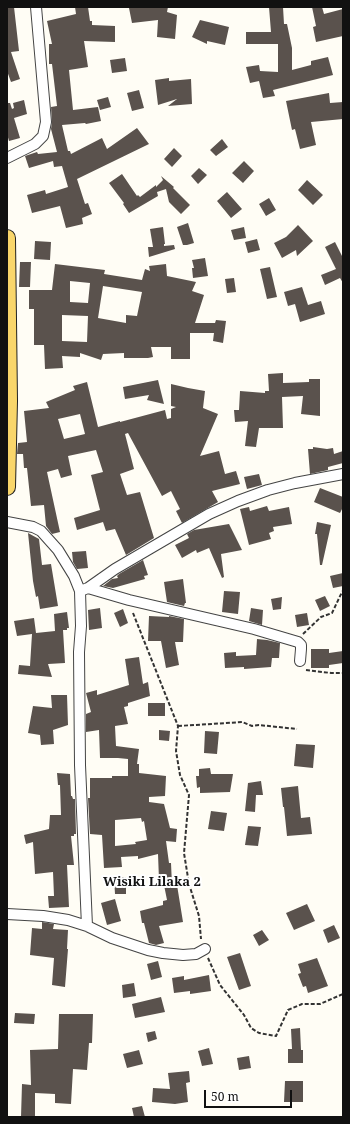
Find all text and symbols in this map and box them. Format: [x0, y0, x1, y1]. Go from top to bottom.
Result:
district label: Wisiki Lilaka 2 [103, 874, 201, 890]
scale bar [206, 1082, 294, 1108]
text: 50 m [211, 1088, 239, 1105]

